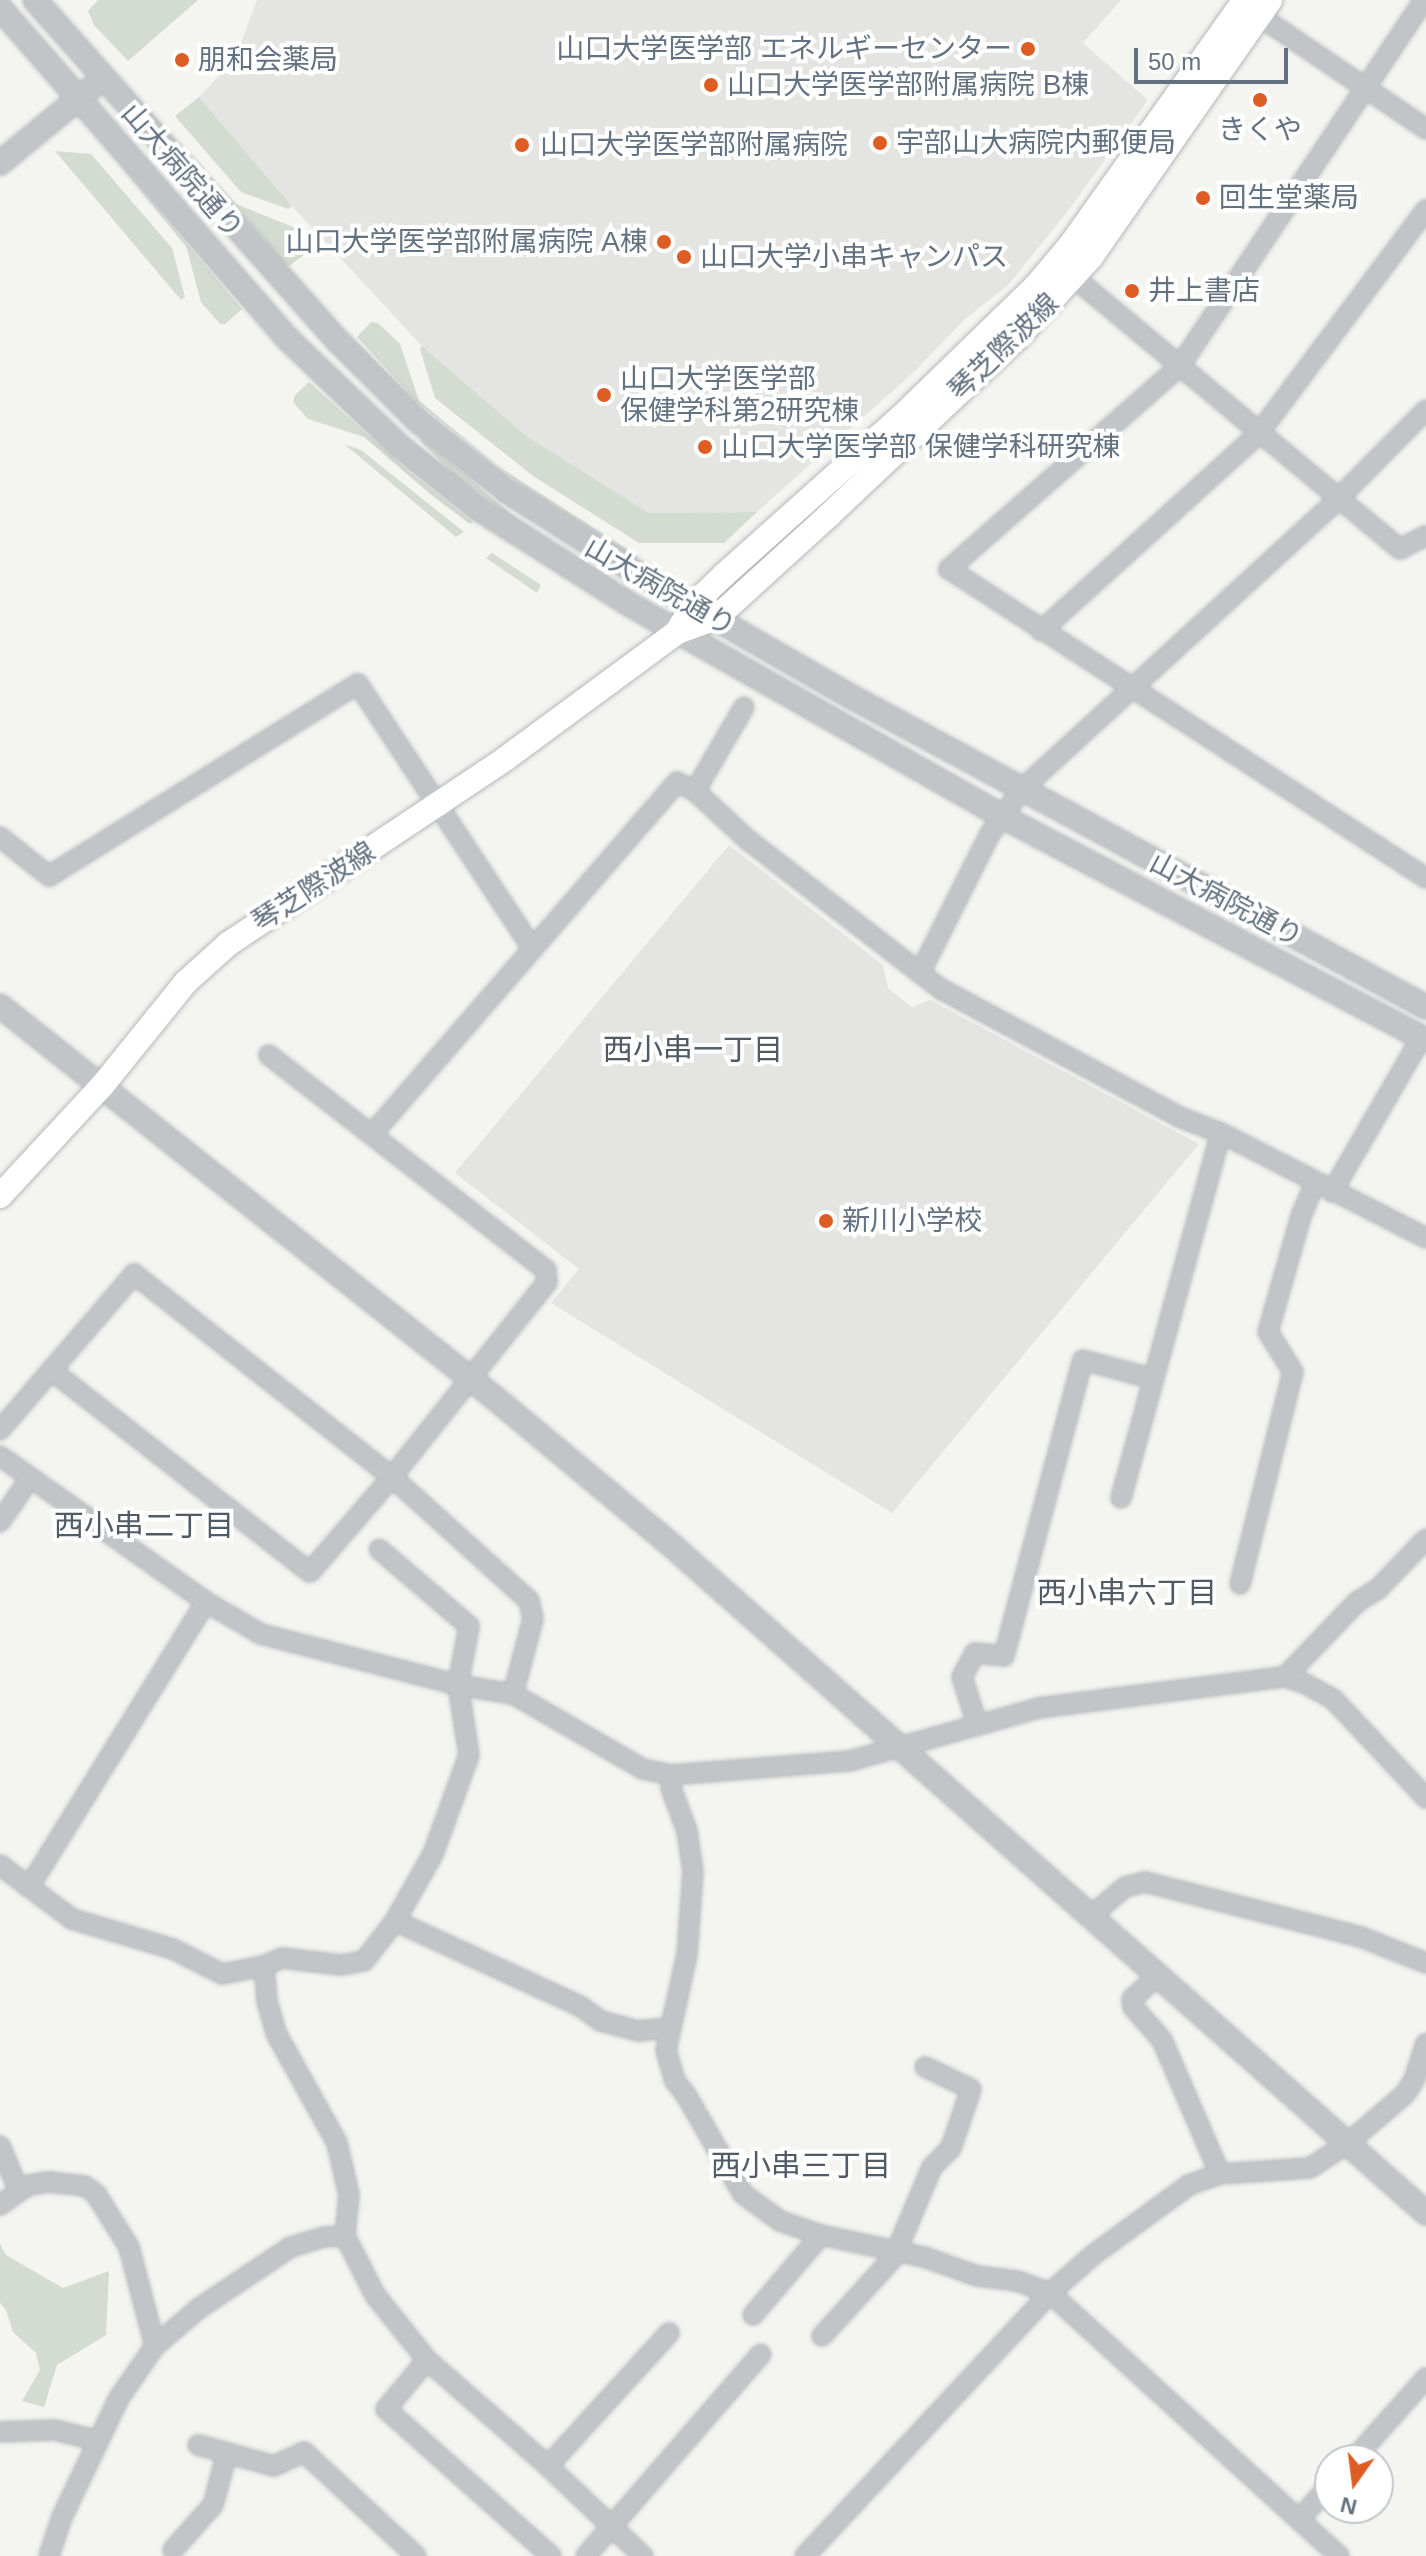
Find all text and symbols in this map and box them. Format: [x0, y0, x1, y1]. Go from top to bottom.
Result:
place label: 山口大学医学部 エネルギーセンター [556, 32, 1012, 66]
scale bar [1138, 32, 1292, 82]
marker: 山口大学医学部 エネルギーセンター [1019, 40, 1037, 58]
place label: 朋和会薬局 [198, 43, 338, 77]
text: 50 m [1148, 48, 1201, 75]
marker: 朋和会薬局 [173, 51, 191, 69]
place label: 山口大学医学部附属病院 B棟 [727, 68, 1089, 102]
marker: 山口大学医学部附属病院 B棟 [702, 76, 720, 94]
marker: きくや [1251, 91, 1269, 109]
street label: 山大病院通り [114, 97, 250, 245]
place label: きくや [1218, 113, 1302, 147]
place label: 宇部山大病院内郵便局 [896, 126, 1176, 160]
place label: 山口大学医学部附属病院 [540, 128, 848, 162]
marker: 山口大学医学部附属病院 [511, 134, 533, 156]
marker: 宇部山大病院内郵便局 [871, 134, 889, 152]
place label: 回生堂薬局 [1219, 181, 1359, 215]
marker: 回生堂薬局 [1194, 189, 1212, 207]
place label: 山口大学医学部附属病院 A棟 [286, 225, 648, 259]
marker: 山口大学医学部附属病院 A棟 [655, 233, 673, 251]
place label: 山口大学小串キャンパス [700, 240, 1008, 274]
marker: 山口大学小串キャンパス [675, 248, 693, 266]
place label: 井上書店 [1148, 274, 1260, 308]
marker: 井上書店 [1123, 282, 1141, 300]
street label: 琴芝際波線 [942, 286, 1066, 408]
place label: 山口大学医学部 保健学科第2研究棟 [620, 362, 860, 428]
marker: 山口大学医学部 保健学科第2研究棟 [595, 386, 613, 404]
place label: 山口大学医学部 保健学科研究棟 [721, 430, 1121, 464]
marker: 山口大学医学部 保健学科研究棟 [696, 438, 714, 456]
street label: 山大病院通り [579, 530, 741, 644]
street label: 琴芝際波線 [246, 835, 382, 939]
street label: 山大病院通り [1144, 846, 1308, 954]
district label: 西小串一丁目 [603, 1032, 783, 1068]
place label: 新川小学校 [842, 1204, 982, 1238]
marker: 新川小学校 [817, 1212, 835, 1230]
district label: 西小串二丁目 [54, 1508, 234, 1544]
district label: 西小串六丁目 [1037, 1575, 1217, 1611]
district label: 西小串三丁目 [711, 2148, 891, 2184]
north arrow [1314, 2444, 1394, 2524]
text: N [1338, 2492, 1359, 2520]

